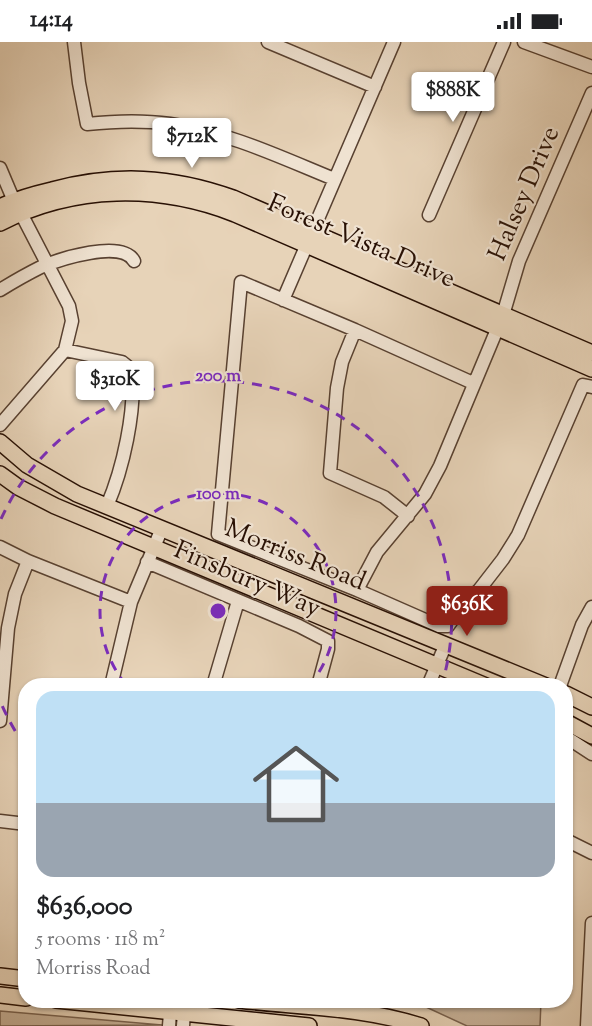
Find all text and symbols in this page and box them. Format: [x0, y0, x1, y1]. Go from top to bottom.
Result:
text: 14:14 [30, 5, 73, 37]
pin: $888K [411, 72, 495, 123]
text: $888K [425, 77, 481, 106]
pin: $712K [150, 118, 234, 169]
street label: Halsey Drive [480, 121, 570, 267]
text: $712K [166, 123, 218, 152]
street label: Forest Vista Drive [261, 186, 461, 298]
pin: $310K [73, 361, 157, 412]
text: 200 m [195, 364, 241, 390]
text: $310K [90, 366, 140, 395]
text: 100 m [196, 482, 240, 508]
street label: Morriss Road [219, 511, 371, 601]
street label: Finsbury Way [168, 532, 326, 628]
pin: $636K [425, 586, 509, 637]
text: $636K [441, 591, 493, 620]
centre of rings [208, 601, 228, 621]
icon: home [242, 730, 350, 838]
text: $636,000 [36, 889, 133, 926]
text: 5 rooms · 118 m² [36, 926, 166, 955]
text: Morriss Road [36, 955, 151, 984]

